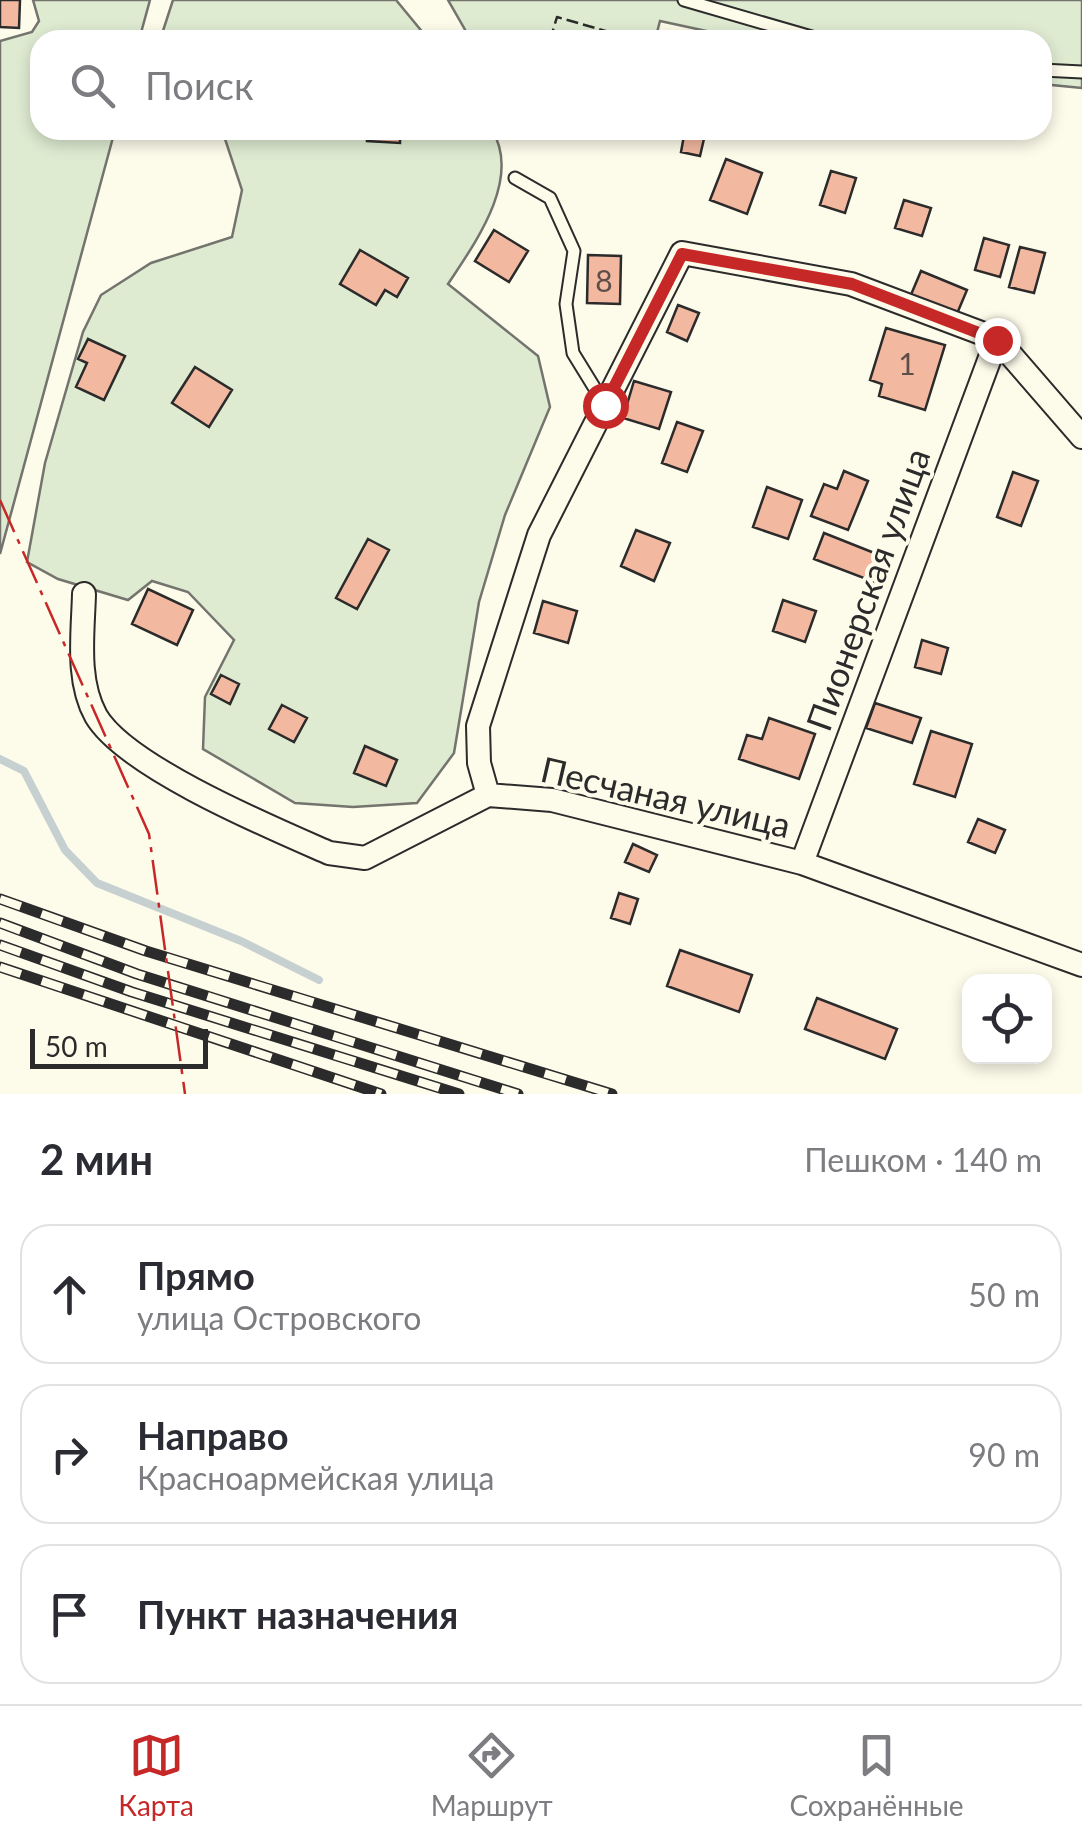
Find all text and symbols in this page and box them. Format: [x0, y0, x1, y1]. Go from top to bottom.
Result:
search box [30, 30, 1052, 140]
icon: search [65, 58, 120, 113]
text: Поиск [145, 62, 254, 108]
house number: 8 [595, 262, 613, 298]
route end [975, 318, 1021, 364]
house number: 1 [898, 345, 916, 381]
route start [583, 383, 629, 429]
street label: Пионерская улица [796, 442, 938, 736]
street label: Песчаная улица [537, 747, 795, 845]
map controls [962, 974, 1052, 1064]
button: locate [962, 974, 1052, 1064]
scale bar [30, 1024, 208, 1068]
text: 50 m [45, 1029, 108, 1063]
text: 2 мин [40, 1134, 153, 1184]
text: Пешком · 140 m [804, 1140, 1042, 1179]
text: Прямо [137, 1252, 255, 1298]
icon: ahead [42, 1267, 97, 1322]
text: 50 m [968, 1275, 1040, 1314]
text: улица Островского [137, 1298, 421, 1337]
text: Направо [137, 1412, 289, 1458]
icon: right [42, 1427, 97, 1482]
text: 90 m [968, 1435, 1040, 1474]
text: Красноармейская улица [137, 1458, 494, 1497]
icon: arrive [42, 1587, 97, 1642]
text: Пункт назначения [137, 1591, 458, 1637]
tab: Карта [118, 1728, 194, 1822]
tab: Маршрут [431, 1728, 553, 1822]
tab: Сохранённые [789, 1728, 964, 1822]

